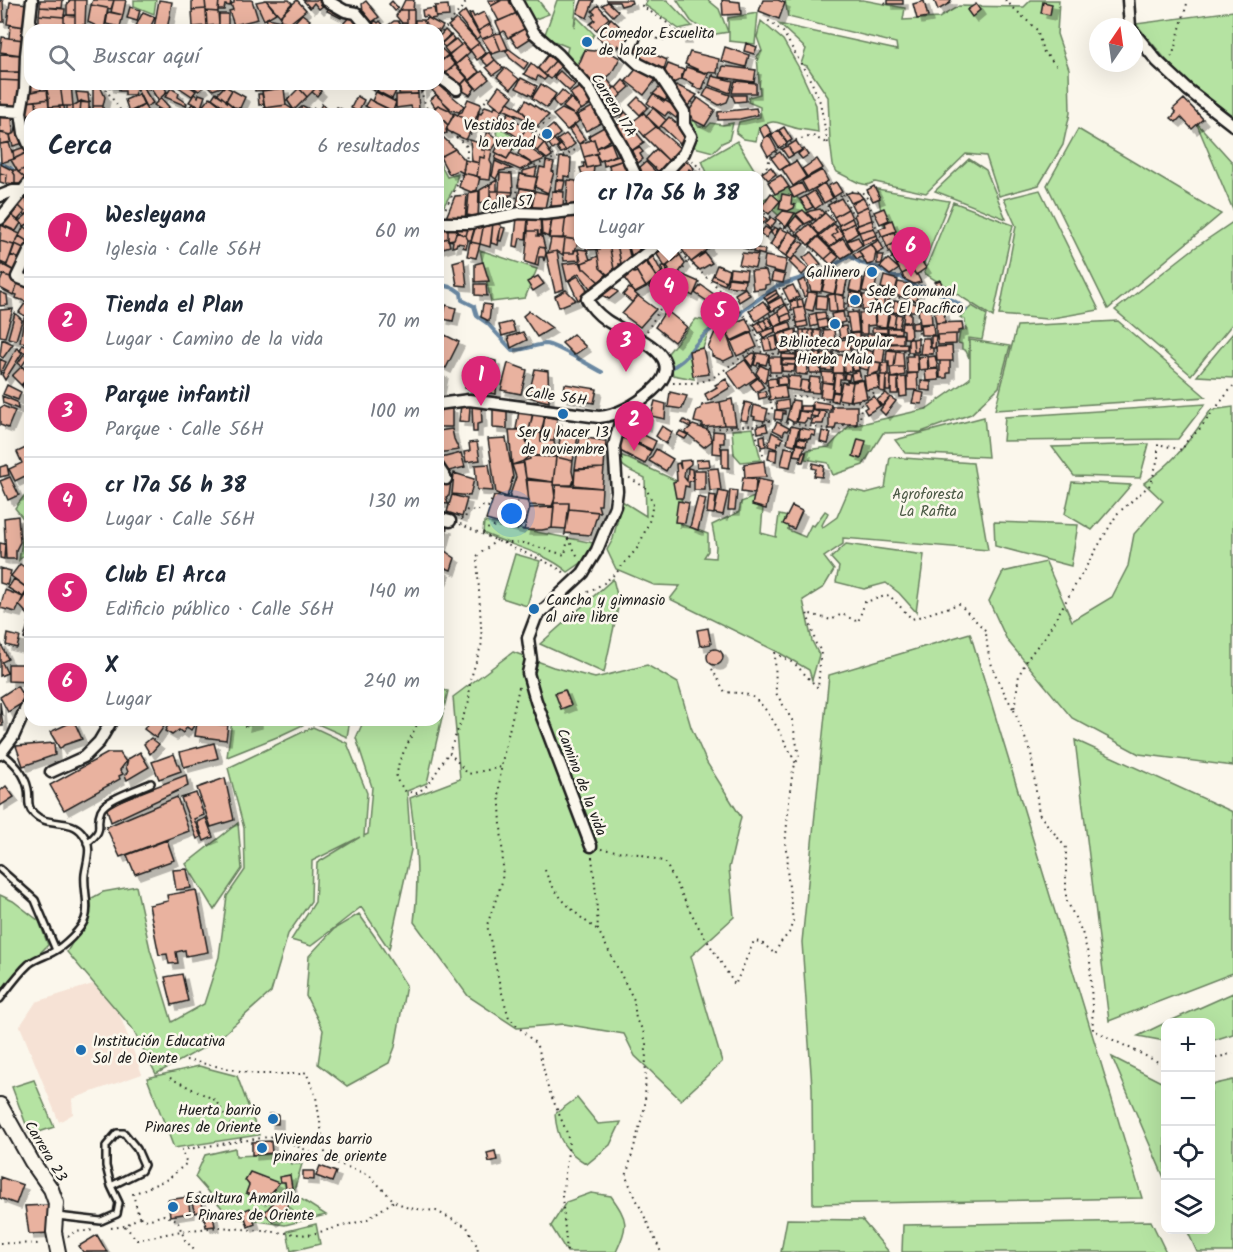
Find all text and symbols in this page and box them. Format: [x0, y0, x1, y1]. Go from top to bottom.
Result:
north arrow [1089, 18, 1143, 72]
place label: Comedor Escuelita de la paz [599, 22, 715, 63]
search box [24, 24, 444, 90]
marker: Comedor Escuelita de la paz [580, 35, 594, 49]
text: Buscar aquí [93, 40, 200, 75]
icon: search [45, 41, 78, 74]
street label: Carrera 17A [584, 69, 642, 142]
place label: Vestidos de la verdad [464, 114, 536, 155]
text: Cerca [48, 126, 112, 168]
marker: Vestidos de la verdad [540, 127, 554, 141]
text: 6 resultados [318, 131, 420, 163]
popup [574, 171, 763, 249]
text: cr 17a 56 h 38 [598, 177, 739, 212]
street label: Calle 57 [480, 189, 535, 219]
text: Wesleyana [105, 199, 206, 234]
text: Lugar [598, 212, 644, 244]
text: 1 [64, 216, 71, 248]
text: 60 m [375, 216, 420, 248]
pin: 6 [892, 228, 930, 277]
text: Iglesia · Calle 56H [105, 234, 261, 266]
place label: Gallinero [806, 261, 860, 285]
marker: Gallinero [865, 265, 879, 279]
pin: 4 [650, 268, 688, 318]
place label: Sede Comunal JAC El Pacífico [867, 280, 964, 321]
text: Tienda el Plan [105, 289, 244, 324]
pin: 5 [700, 292, 740, 342]
marker: Sede Comunal JAC El Pacífico [848, 293, 862, 307]
text: 2 [62, 306, 73, 338]
text: 70 m [377, 306, 420, 338]
marker: Biblioteca Popular Hierba Mala [828, 317, 842, 331]
pin: 3 [606, 322, 646, 372]
text: Lugar · Camino de la vida [105, 324, 323, 356]
place label: Biblioteca Popular Hierba Mala [779, 331, 892, 372]
pin: 1 [462, 356, 500, 406]
text: Parque infantil [105, 379, 250, 414]
street label: Calle 56H [523, 381, 589, 413]
text: 3 [62, 396, 73, 428]
text: 100 m [370, 396, 420, 428]
pin: 2 [614, 402, 654, 451]
marker: Ser y hacer 13 de noviembre [556, 407, 570, 421]
text: Parque · Calle 56H [105, 414, 264, 446]
place label: Ser y hacer 13 de noviembre [517, 421, 609, 462]
text: cr 17a 56 h 38 [105, 469, 246, 504]
park label: Agroforesta La Rafita [892, 483, 964, 524]
text: 4 [62, 486, 73, 518]
text: 130 m [368, 486, 420, 518]
your location [497, 499, 526, 528]
text: Lugar · Calle 56H [105, 504, 255, 536]
text: Club El Arca [105, 559, 226, 594]
text: 5 [62, 576, 73, 608]
text: 140 m [369, 576, 420, 608]
place label: Cancha y gimnasio al aire libre [546, 589, 665, 630]
text: Edificio público · Calle 56H [105, 594, 334, 626]
marker: Cancha y gimnasio al aire libre [527, 602, 541, 616]
text: X [105, 649, 118, 684]
text: 6 [62, 666, 73, 698]
text: 240 m [363, 666, 420, 698]
text: Lugar [105, 684, 151, 716]
street label: Camino de la vida [549, 725, 613, 840]
map controls [1161, 1018, 1215, 1234]
button: + [1161, 1018, 1215, 1072]
place label: Institución Educativa Sol de Oiente [93, 1030, 225, 1071]
marker: Institución Educativa Sol de Oiente [74, 1043, 88, 1057]
button: − [1161, 1072, 1215, 1126]
place label: Huerta barrio Pinares de Oriente [145, 1099, 261, 1140]
marker: Huerta barrio Pinares de Oriente [266, 1112, 280, 1126]
street label: Carrera 23 [17, 1116, 73, 1187]
button: locate [1161, 1126, 1215, 1180]
place label: Viviendas barrio pinares de oriente [273, 1128, 387, 1169]
marker: Viviendas barrio pinares de oriente [255, 1141, 269, 1155]
button: layers [1161, 1180, 1215, 1234]
place label: Escultura Amarilla - Pinares de Oriente [185, 1187, 314, 1228]
marker: Escultura Amarilla - Pinares de Oriente [166, 1200, 180, 1214]

